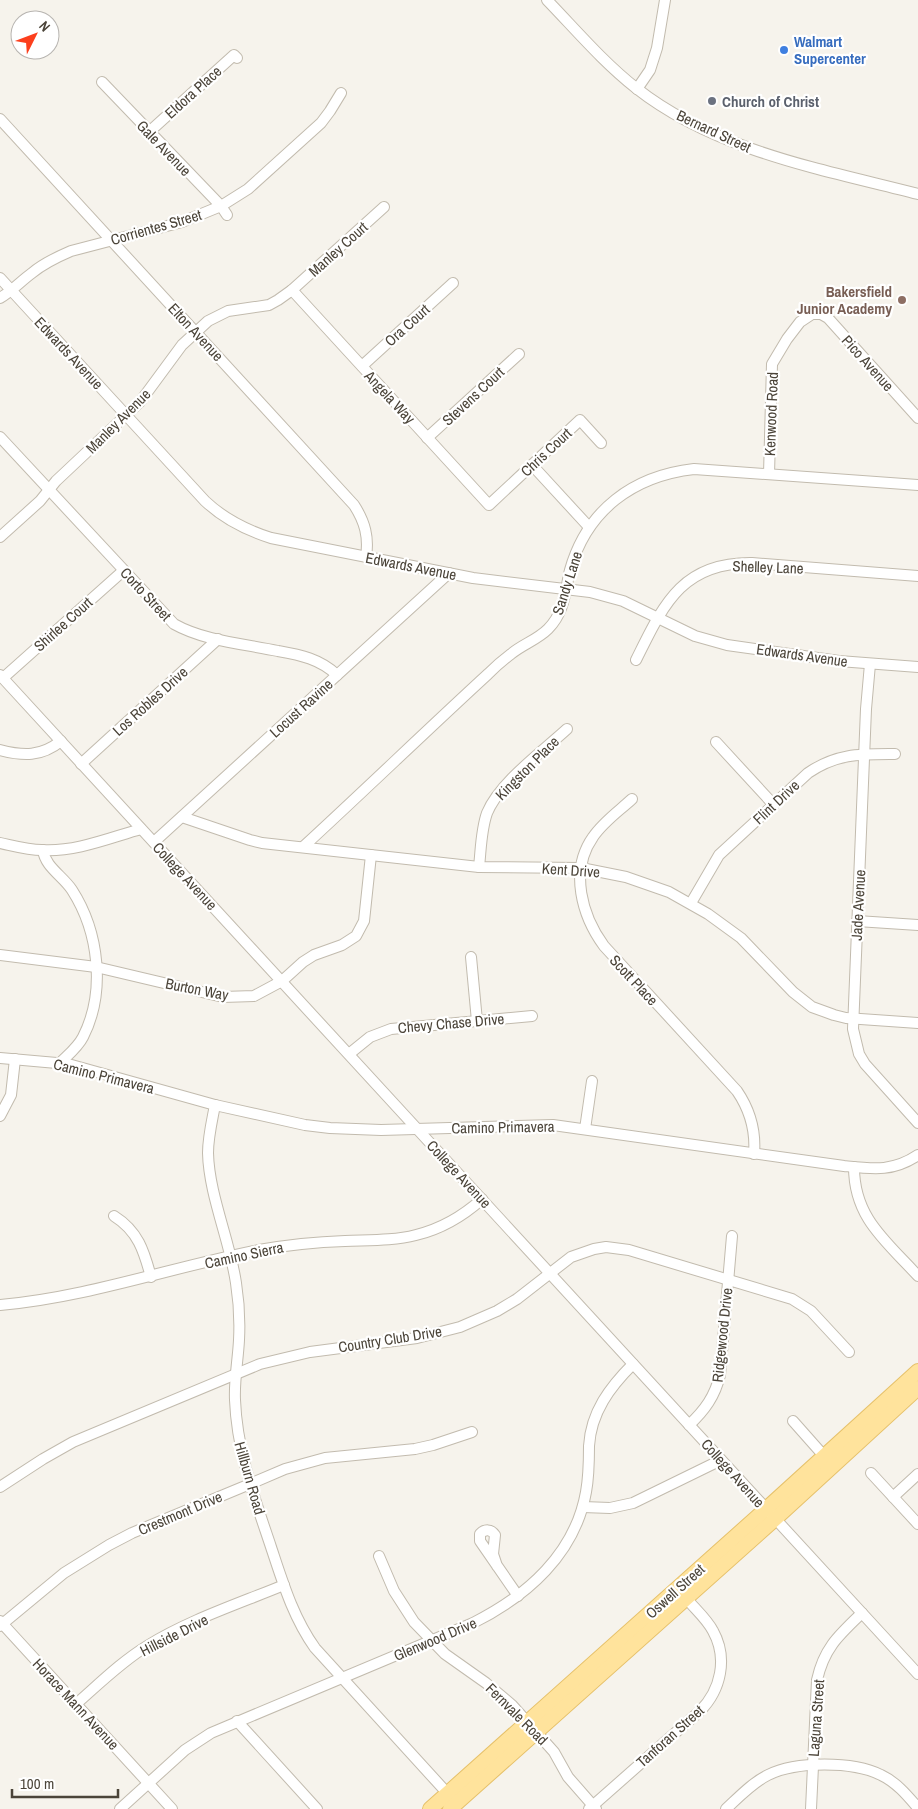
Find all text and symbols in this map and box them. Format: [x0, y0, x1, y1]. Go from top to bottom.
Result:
north arrow [10, 10, 60, 60]
text: N [35, 17, 54, 35]
place label: Walmart Supercenter [794, 31, 866, 69]
marker: Walmart Supercenter [778, 44, 790, 56]
street label: Eldora Place [160, 61, 226, 123]
place label: Church of Christ [722, 91, 819, 112]
marker: Church of Christ [706, 95, 718, 107]
street label: Bernard Street [673, 105, 755, 158]
street label: Gale Avenue [132, 115, 196, 181]
street label: Corrientes Street [108, 204, 204, 250]
street label: Manley Court [304, 216, 373, 281]
place label: Bakersfield Junior Academy [797, 281, 892, 319]
marker: Bakersfield Junior Academy [896, 294, 908, 306]
street label: Elton Avenue [164, 298, 228, 366]
street label: Ora Court [380, 299, 435, 351]
street label: Edwards Avenue [30, 312, 108, 394]
street label: Pico Avenue [837, 330, 899, 396]
street label: Stevens Court [437, 361, 509, 430]
street label: Angela Way [359, 365, 421, 429]
street label: Kenwood Road [759, 372, 783, 456]
street label: Manley Avenue [81, 384, 155, 458]
street label: Chris Court [516, 422, 577, 481]
street label: Edwards Avenue [364, 547, 458, 585]
street label: Sandy Lane [547, 548, 587, 617]
street label: Shelley Lane [732, 555, 804, 579]
street label: Corto Street [116, 563, 177, 626]
street label: Shirlee Court [29, 592, 97, 656]
street label: Edwards Avenue [755, 638, 849, 672]
street label: Los Robles Drive [108, 662, 192, 740]
street label: Locust Ravine [265, 674, 337, 742]
street label: Kingston Place [490, 731, 564, 805]
street label: Flint Drive [748, 775, 804, 829]
street label: College Avenue [148, 837, 222, 915]
street label: Kent Drive [541, 857, 601, 883]
street label: Jade Avenue [846, 869, 870, 941]
street label: Scott Place [605, 950, 663, 1010]
street label: Burton Way [164, 973, 231, 1006]
street label: Chevy Chase Drive [397, 1008, 505, 1038]
street label: Camino Primavera [51, 1053, 157, 1099]
street label: Camino Primavera [451, 1116, 555, 1138]
street label: College Avenue [422, 1135, 496, 1213]
street label: Camino Sierra [203, 1236, 285, 1274]
street label: Ridgewood Drive [707, 1286, 737, 1383]
street label: Country Club Drive [337, 1320, 443, 1358]
street label: College Avenue [696, 1434, 770, 1512]
street label: Hillburn Road [230, 1439, 270, 1517]
street label: Crestmont Drive [135, 1486, 225, 1540]
street label: Oswell Street [641, 1558, 710, 1623]
street label: Hillside Drive [136, 1609, 212, 1661]
street label: Glenwood Drive [390, 1612, 480, 1666]
street label: Horace Mann Avenue [28, 1654, 124, 1754]
street label: Fernvale Road [481, 1678, 553, 1750]
street label: Laguna Street [803, 1678, 829, 1757]
street label: Tanforan Street [632, 1700, 709, 1772]
scale bar [12, 1766, 119, 1798]
text: 100 m [20, 1773, 54, 1794]

